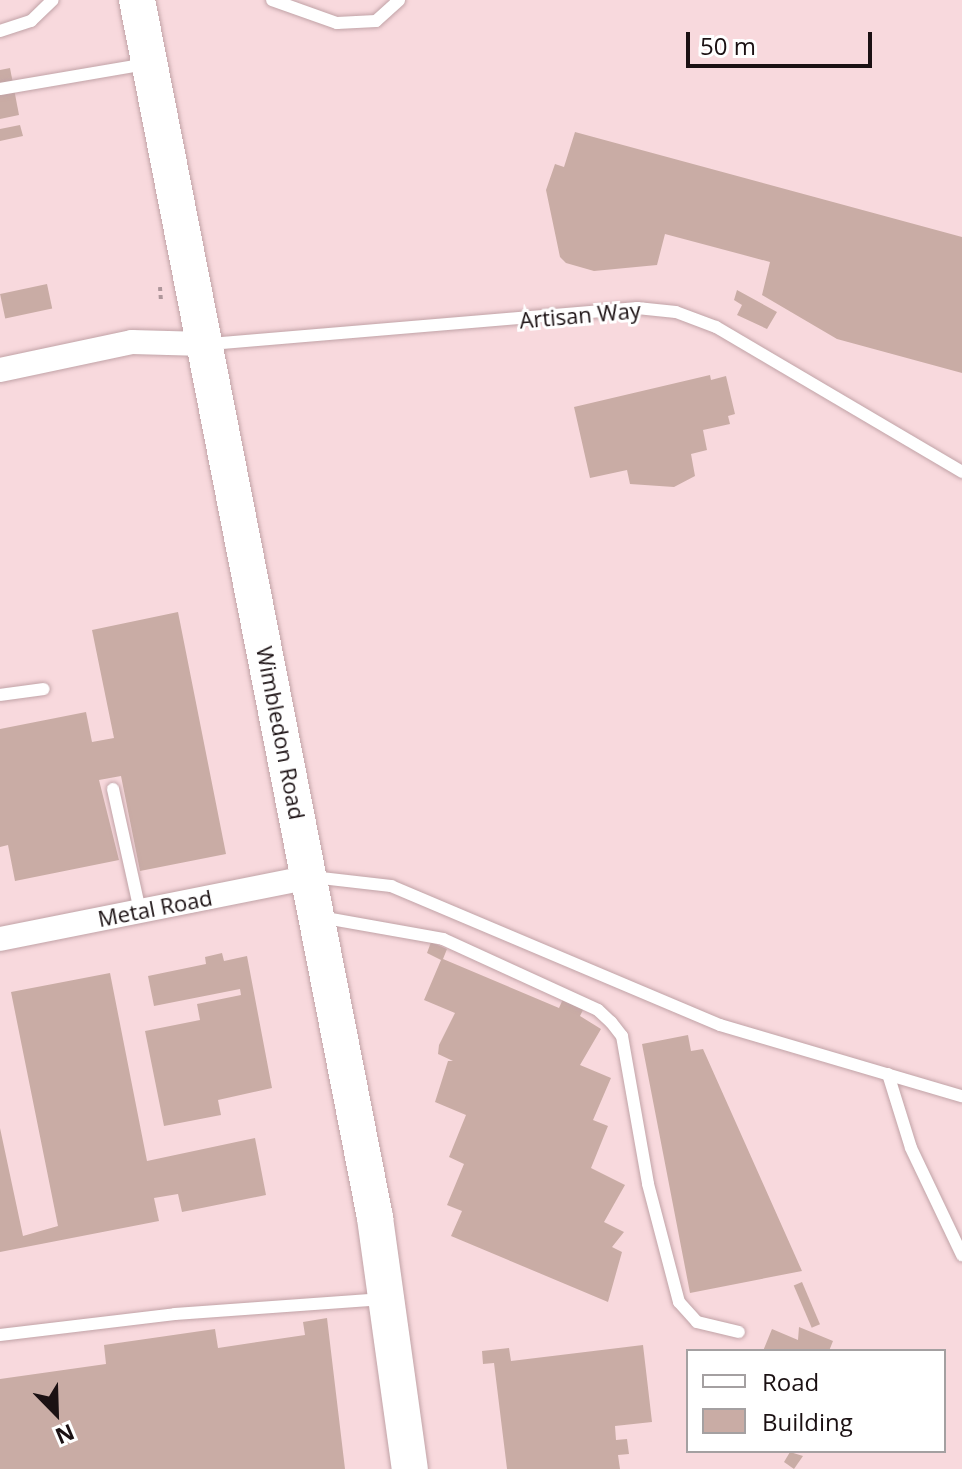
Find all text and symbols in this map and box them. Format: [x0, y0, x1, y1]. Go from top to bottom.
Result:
scale bar [690, 16, 876, 66]
text: 50 m [700, 29, 756, 62]
street label: Artisan Way [518, 297, 642, 333]
street label: Wimbledon Road [251, 644, 311, 822]
street label: Metal Road [96, 884, 214, 932]
legend [686, 1349, 946, 1453]
text: Road [762, 1365, 819, 1398]
north arrow [16, 1373, 96, 1453]
text: Building [762, 1405, 853, 1438]
text: N [51, 1418, 79, 1452]

